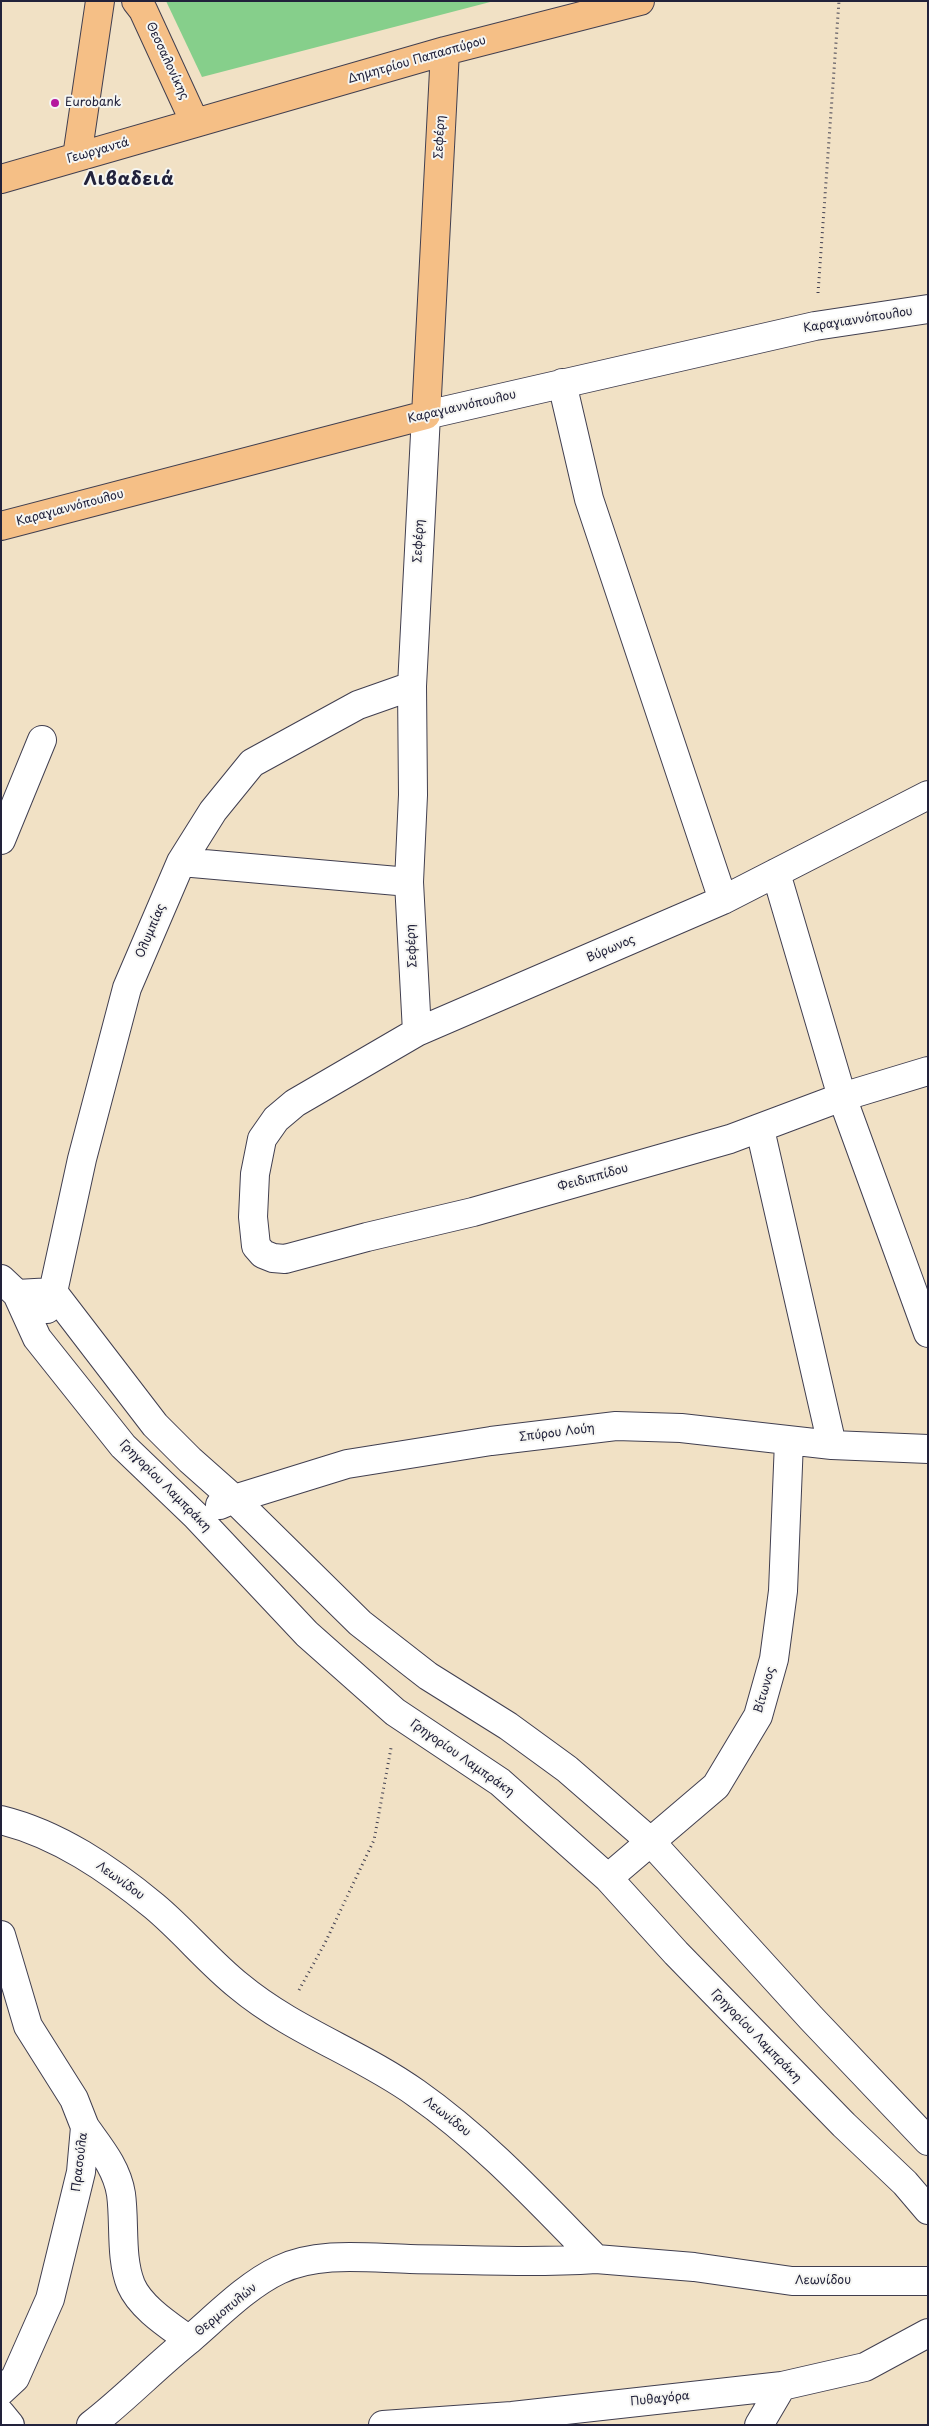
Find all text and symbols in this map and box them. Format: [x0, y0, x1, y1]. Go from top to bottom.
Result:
street label: Θεσσαλονίκης [143, 20, 191, 102]
street label: Δημητρίου Παπασπύρου [346, 33, 488, 87]
place label: Eurobank [65, 96, 121, 110]
marker: Eurobank [49, 97, 61, 109]
street label: Σεφέρη [432, 115, 448, 159]
street label: Γεωργαντά [65, 135, 131, 167]
district label: Λιβαδειά [82, 169, 176, 191]
street label: Καραγιαννόπουλου [802, 304, 914, 336]
street label: Καραγιαννόπουλου [407, 388, 517, 426]
street label: Καραγιαννόπουλου [15, 487, 125, 529]
street label: Σεφέρη [411, 519, 427, 563]
street label: Ολυμπίας [133, 902, 169, 960]
street label: Σεφέρη [404, 924, 420, 968]
street label: Βύρωνος [585, 932, 637, 966]
street label: Φειδιππίδου [556, 1161, 630, 1195]
street label: Σπύρου Λούη [519, 1421, 595, 1445]
street label: Γρηγορίου Λαμπράκη [116, 1437, 214, 1535]
street label: Βίτωνος [752, 1665, 778, 1715]
street label: Γρηγορίου Λαμπράκη [407, 1717, 517, 1799]
street label: Λεωνίδου [93, 1859, 147, 1903]
street label: Γρηγορίου Λαμπράκη [708, 1986, 804, 2086]
street label: Λεωνίδου [421, 2094, 473, 2140]
street label: Πρασούλα [69, 2132, 91, 2192]
street label: Λεωνίδου [795, 2274, 851, 2288]
street label: Θερμοπυλών [192, 2281, 260, 2339]
street label: Πυθαγόρα [630, 2389, 690, 2409]

